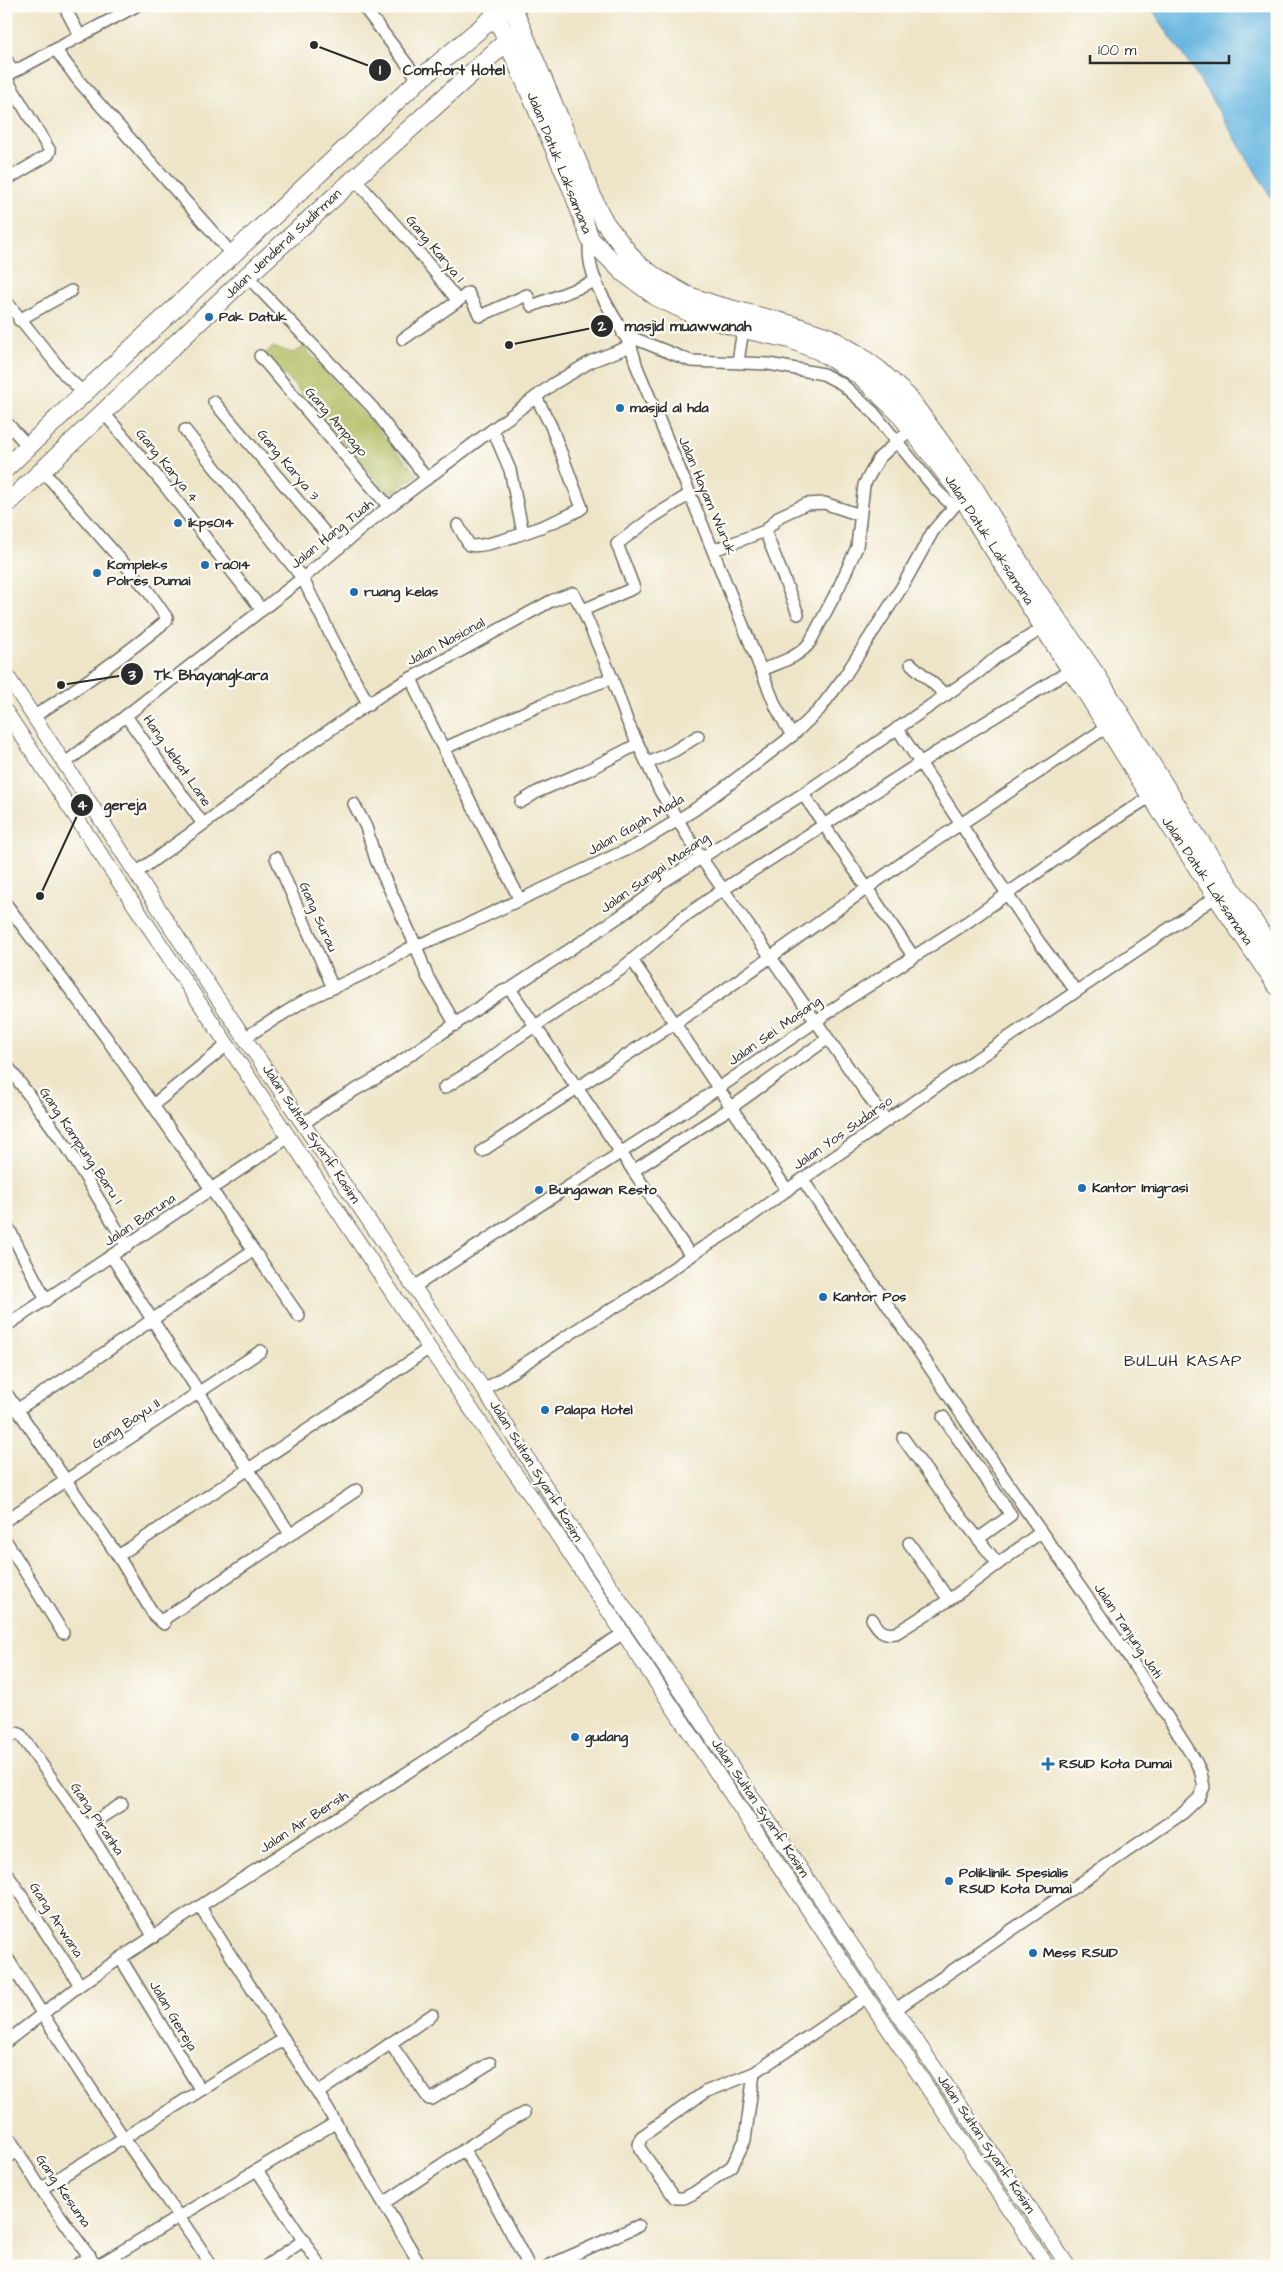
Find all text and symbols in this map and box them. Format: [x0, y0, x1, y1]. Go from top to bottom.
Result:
scale bar [1090, 32, 1229, 64]
text: 100 m [1098, 40, 1137, 61]
callout: Comfort Hotel [368, 55, 515, 85]
text: 1 [379, 60, 381, 81]
text: Comfort Hotel [403, 60, 506, 81]
street label: Jalan Datuk Laksamana [521, 89, 597, 237]
street label: Jalan Jenderal Sudirman [220, 184, 346, 304]
street label: Gang Karya 1 [401, 211, 469, 287]
place label: Pak Datuk [219, 307, 287, 327]
marker: Pak Datuk [203, 311, 215, 323]
callout: masjid muawwanah [590, 311, 761, 341]
text: 2 [597, 316, 607, 337]
text: masjid muawwanah [625, 316, 752, 337]
street label: Gang Ampago [300, 383, 372, 461]
place label: masjid al hda [630, 398, 709, 418]
marker: masjid al hda [614, 402, 626, 414]
street label: Gang Karya 4 [131, 425, 203, 508]
street label: Gang Karya 3 [252, 425, 324, 505]
street label: Jalan Hayam Wuruk [673, 434, 741, 559]
street label: Jalan Datuk Laksamana [939, 471, 1039, 609]
street label: Jalan Hang Tuah [286, 494, 378, 574]
place label: ikps014 [188, 513, 234, 533]
marker: ikps014 [172, 517, 184, 529]
place label: Kompleks Polres Dumai [107, 555, 191, 591]
place label: ra014 [215, 555, 250, 575]
marker: ra014 [199, 559, 211, 571]
marker: Kompleks Polres Dumai [91, 567, 103, 579]
place label: ruang kelas [364, 582, 438, 603]
marker: ruang kelas [348, 586, 360, 598]
street label: Jalan Nasional [403, 613, 489, 671]
callout: Tk Bhayangkara [119, 659, 278, 689]
text: 3 [127, 665, 136, 686]
text: Tk Bhayangkara [153, 665, 268, 688]
street label: Hang Jebat Lane [138, 711, 216, 811]
street label: Jalan Gajah Mada [584, 789, 688, 861]
callout: gereja [69, 790, 157, 820]
text: 4 [77, 795, 88, 816]
text: gereja [104, 795, 147, 818]
street label: Jalan Datuk Laksamana [1156, 813, 1258, 949]
street label: Jalan Sungai Masang [597, 828, 713, 918]
street label: Gang Surau [294, 879, 342, 955]
street label: Jalan Sei. Masang [724, 991, 826, 1071]
street label: Jalan Sultan Syarif Kasim [257, 1061, 365, 1207]
street label: Gang Kampung Baru I [34, 1083, 128, 1209]
street label: Jalan Yos Sudarso [789, 1091, 897, 1175]
place label: Kantor Imigrasi [1092, 1178, 1189, 1199]
place label: Bungawan Resto [549, 1180, 657, 1201]
marker: Kantor Imigrasi [1076, 1182, 1088, 1194]
marker: Bungawan Resto [533, 1184, 545, 1196]
street label: Jalan Baruna [100, 1189, 180, 1251]
place label: Kantor Pos [833, 1287, 906, 1307]
marker: Kantor Pos [817, 1291, 829, 1303]
district label: BULUH KASAP [1124, 1350, 1242, 1372]
street label: Gang Bayu II [88, 1394, 164, 1454]
street label: Jalan Sultan Syarif Kasim [484, 1396, 588, 1546]
place label: Palapa Hotel [555, 1400, 633, 1420]
marker: Palapa Hotel [539, 1404, 551, 1416]
street label: Jalan Tanjung Jati [1089, 1579, 1167, 1683]
place label: gudang [585, 1727, 629, 1748]
marker: gudang [569, 1731, 581, 1743]
street label: Jalan Sultan Syarif Kasim [706, 1735, 814, 1881]
place label: RSUD Kota Dumai [1059, 1754, 1172, 1774]
marker: RSUD Kota Dumai [1041, 1757, 1055, 1771]
street label: Gang Piranha [65, 1779, 129, 1859]
street label: Jalan Air Bersih [256, 1786, 352, 1858]
place label: Poliklinik Spesialis RSUD Kota Dumai [959, 1863, 1072, 1899]
marker: Poliklinik Spesialis RSUD Kota Dumai [943, 1875, 955, 1887]
street label: Gang Arwana [24, 1879, 88, 1961]
place label: Mess RSUD [1043, 1943, 1119, 1963]
marker: Mess RSUD [1027, 1947, 1039, 1959]
street label: Jalan Gereja [144, 1977, 202, 2055]
street label: Jalan Sultan Syarif Kasim [932, 2071, 1040, 2217]
street label: Gang Kesuma [30, 2151, 96, 2231]

